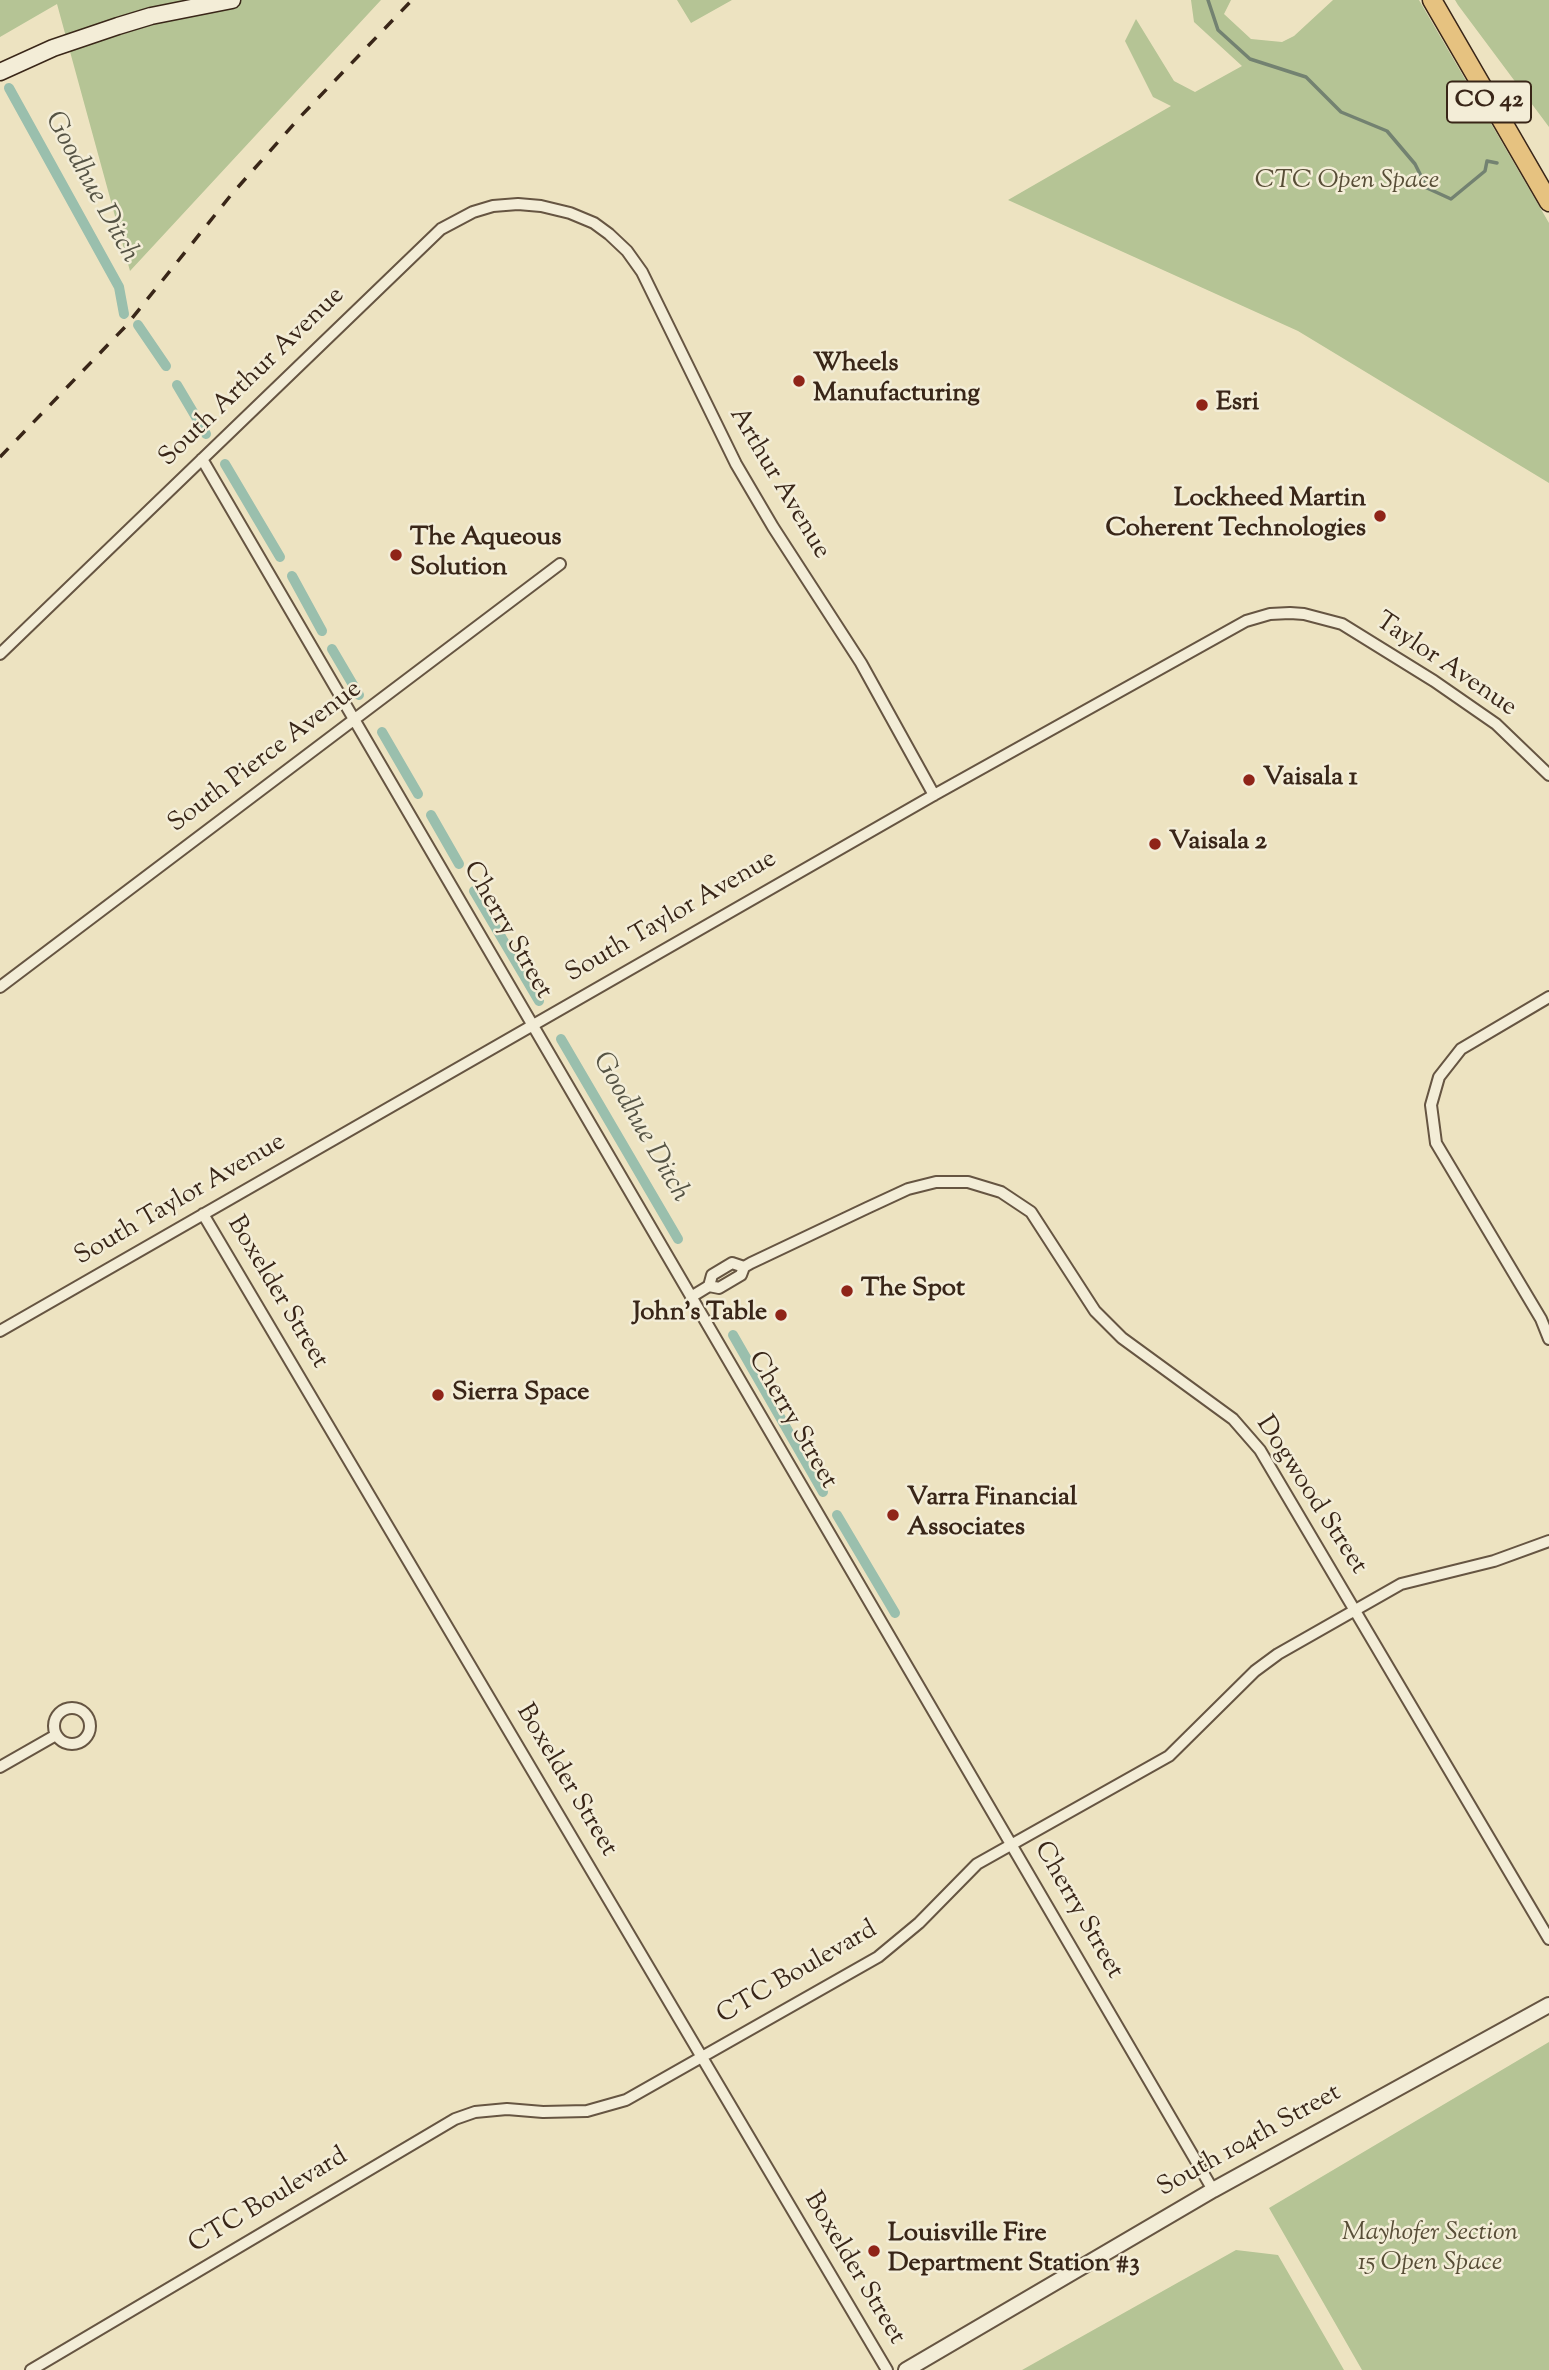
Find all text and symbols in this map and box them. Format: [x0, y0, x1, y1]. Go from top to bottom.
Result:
road number: CO 42 [1447, 82, 1531, 122]
water label: Goodhue Ditch [35, 107, 145, 269]
park label: CTC Open Space [1255, 167, 1439, 199]
street label: South Arthur Avenue [154, 281, 352, 475]
place label: Wheels Manufacturing [813, 350, 980, 412]
marker: Wheels Manufacturing [791, 373, 807, 389]
place label: Esri [1216, 389, 1259, 421]
marker: Esri [1194, 397, 1210, 413]
street label: Arthur Avenue [720, 403, 836, 565]
place label: Lockheed Martin Coherent Technologies [1105, 485, 1366, 546]
marker: Lockheed Martin Coherent Technologies [1372, 508, 1388, 524]
place label: The Aqueous Solution [410, 524, 562, 586]
marker: The Aqueous Solution [388, 547, 404, 563]
street label: Taylor Avenue [1368, 607, 1522, 725]
street label: South Pierce Avenue [163, 675, 369, 841]
place label: Vaisala 1 [1263, 764, 1358, 796]
marker: Vaisala 1 [1241, 772, 1257, 788]
place label: Vaisala 2 [1169, 828, 1267, 860]
marker: Vaisala 2 [1147, 836, 1163, 852]
street label: South Taylor Avenue [561, 845, 783, 991]
street label: Cherry Street [454, 857, 558, 1005]
water label: Goodhue Ditch [583, 1047, 695, 1209]
street label: South Taylor Avenue [70, 1128, 292, 1274]
street label: Boxelder Street [218, 1211, 334, 1375]
place label: The Spot [861, 1275, 965, 1307]
marker: The Spot [839, 1283, 855, 1299]
place label: John's Table [633, 1299, 767, 1331]
marker: John's Table [773, 1307, 789, 1323]
street label: Cherry Street [739, 1347, 843, 1495]
place label: Sierra Space [452, 1379, 589, 1411]
marker: Sierra Space [430, 1387, 446, 1403]
street label: Dogwood Street [1247, 1411, 1373, 1581]
place label: Varra Financial Associates [907, 1484, 1077, 1546]
marker: Varra Financial Associates [885, 1507, 901, 1523]
street label: Boxelder Street [507, 1699, 623, 1863]
street label: Cherry Street [1025, 1837, 1129, 1985]
street label: CTC Boulevard [712, 1916, 884, 2032]
street label: South 104th Street [1153, 2079, 1347, 2205]
street label: CTC Boulevard [184, 2142, 354, 2262]
street label: Boxelder Street [795, 2187, 911, 2351]
park label: Mayhofer Section 15 Open Space [1342, 2219, 1518, 2280]
place label: Louisville Fire Department Station #3 [888, 2220, 1140, 2282]
marker: Louisville Fire Department Station #3 [866, 2243, 882, 2259]

